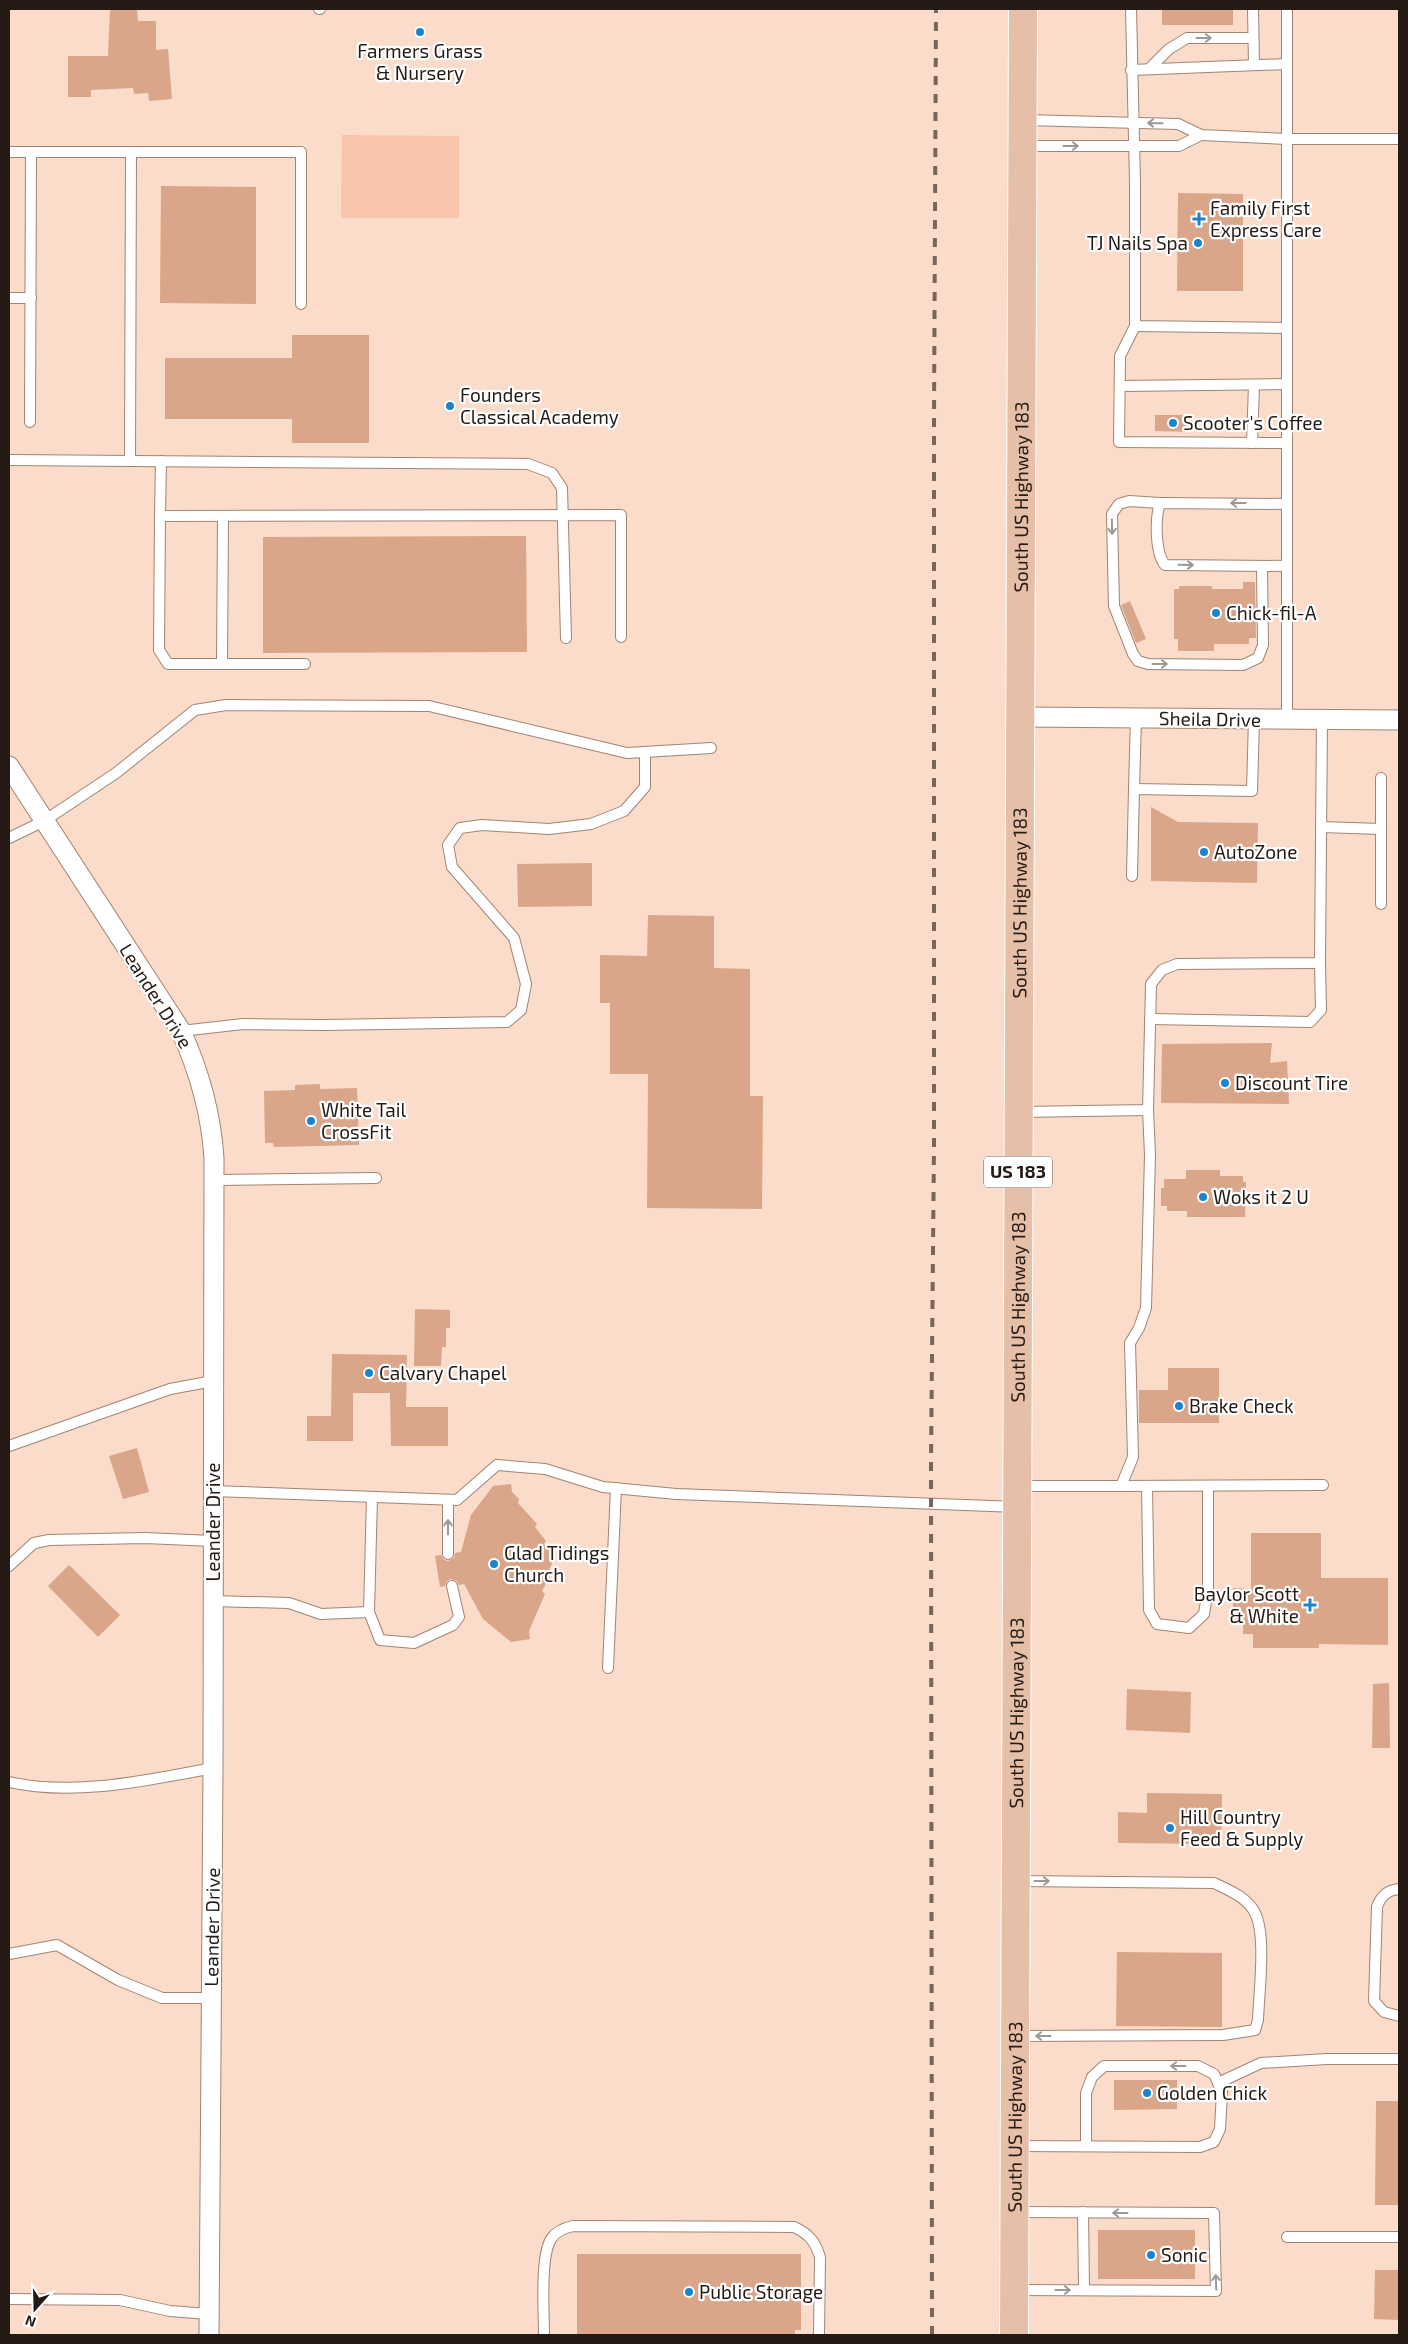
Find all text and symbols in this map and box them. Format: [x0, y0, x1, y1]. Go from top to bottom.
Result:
marker: Farmers Grass & Nursery [414, 26, 426, 38]
one-way arrow [1196, 33, 1212, 43]
place label: Farmers Grass & Nursery [357, 39, 483, 84]
one-way arrow [1148, 118, 1164, 128]
one-way arrow [1062, 141, 1079, 151]
place label: Family First Express Care [1210, 196, 1322, 241]
marker: Family First Express Care [1192, 212, 1206, 226]
place label: TJ Nails Spa [1087, 231, 1188, 254]
marker: TJ Nails Spa [1192, 237, 1204, 249]
place label: Founders Classical Academy [460, 383, 619, 428]
marker: Founders Classical Academy [444, 400, 456, 412]
street label: South US Highway 183 [1009, 401, 1032, 593]
place label: Scooter's Coffee [1183, 411, 1323, 434]
marker: Scooter's Coffee [1167, 417, 1179, 429]
one-way arrow [1230, 498, 1246, 508]
one-way arrow [1107, 518, 1117, 534]
one-way arrow [1177, 560, 1193, 570]
place label: Chick-fil-A [1226, 601, 1317, 624]
marker: Chick-fil-A [1210, 607, 1222, 619]
one-way arrow [1152, 659, 1168, 669]
street label: Sheila Drive [1159, 706, 1261, 731]
street label: South US Highway 183 [1007, 807, 1031, 999]
place label: AutoZone [1214, 840, 1297, 863]
marker: AutoZone [1198, 846, 1210, 858]
street label: Leander Drive [115, 939, 198, 1052]
place label: Discount Tire [1235, 1071, 1348, 1094]
marker: Discount Tire [1219, 1077, 1231, 1089]
place label: White Tail CrossFit [321, 1098, 406, 1143]
marker: White Tail CrossFit [305, 1115, 317, 1127]
road number: US 183 [984, 1156, 1052, 1188]
place label: Woks it 2 U [1213, 1185, 1309, 1208]
marker: Woks it 2 U [1197, 1191, 1209, 1203]
street label: South US Highway 183 [1006, 1211, 1029, 1403]
place label: Calvary Chapel [379, 1361, 507, 1384]
marker: Calvary Chapel [363, 1367, 375, 1379]
place label: Brake Check [1189, 1394, 1294, 1417]
marker: Brake Check [1173, 1400, 1185, 1412]
street label: Leander Drive [201, 1462, 224, 1582]
one-way arrow [443, 1519, 453, 1536]
place label: Glad Tidings Church [504, 1541, 609, 1586]
marker: Glad Tidings Church [488, 1558, 500, 1570]
place label: Baylor Scott & White [1194, 1582, 1299, 1627]
marker: Baylor Scott & White [1303, 1598, 1317, 1612]
street label: South US Highway 183 [1004, 1617, 1028, 1809]
place label: Hill Country Feed & Supply [1180, 1805, 1303, 1850]
marker: Hill Country Feed & Supply [1164, 1822, 1176, 1834]
street label: Leander Drive [199, 1867, 224, 1987]
one-way arrow [1034, 1876, 1050, 1886]
street label: South US Highway 183 [1002, 2021, 1026, 2213]
one-way arrow [1036, 2031, 1052, 2041]
one-way arrow [1170, 2061, 1186, 2071]
place label: Golden Chick [1157, 2081, 1268, 2104]
marker: Golden Chick [1141, 2087, 1153, 2099]
one-way arrow [1112, 2208, 1128, 2218]
place label: Sonic [1161, 2243, 1208, 2266]
marker: Sonic [1145, 2249, 1157, 2261]
one-way arrow [1211, 2274, 1221, 2290]
place label: Public Storage [699, 2280, 823, 2303]
north arrow [10, 2284, 60, 2334]
one-way arrow [1054, 2285, 1071, 2295]
marker: Public Storage [683, 2286, 695, 2298]
text: N [23, 2312, 38, 2331]

